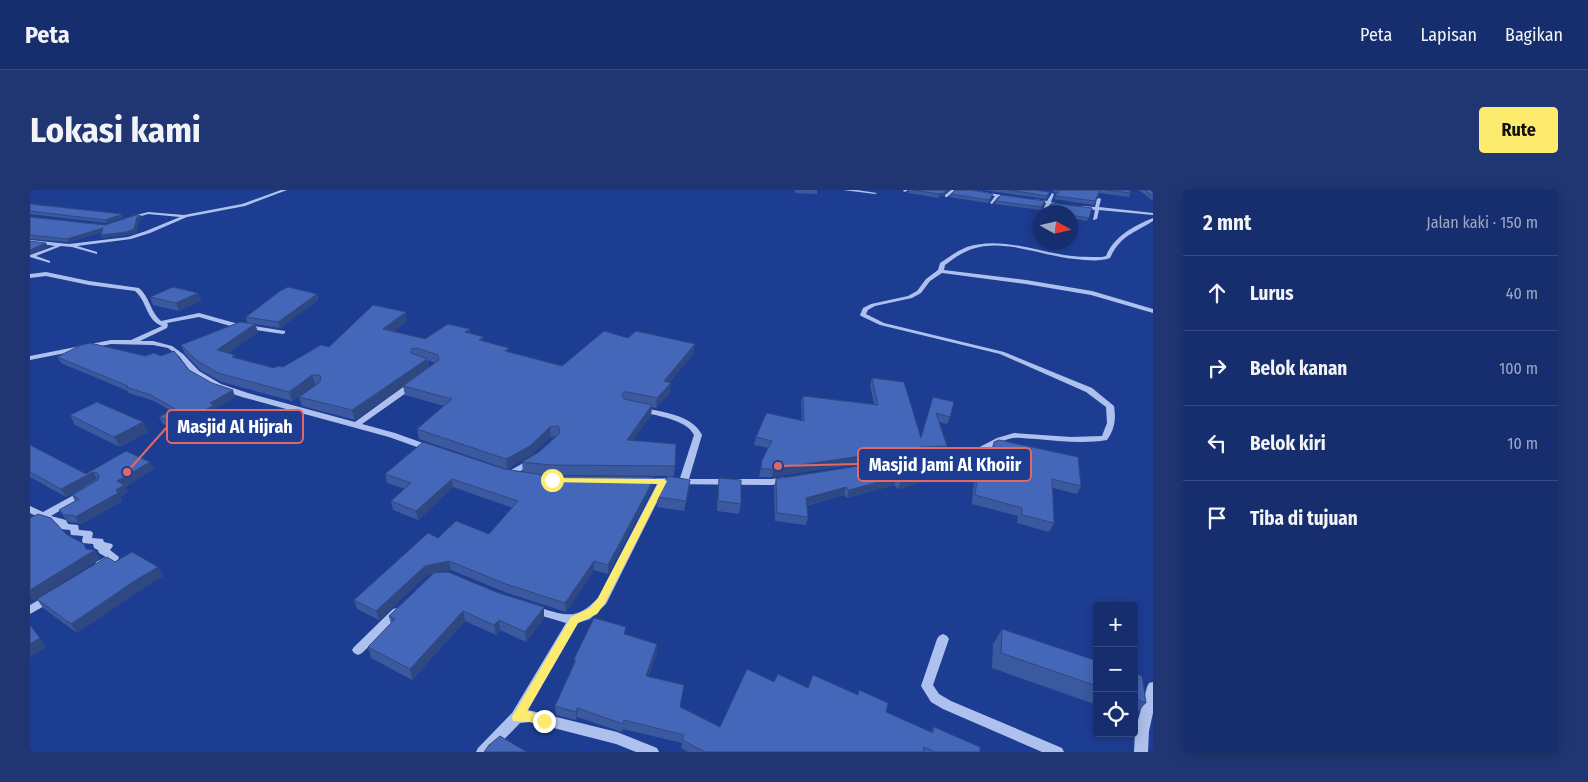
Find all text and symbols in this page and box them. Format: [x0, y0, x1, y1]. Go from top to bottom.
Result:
text: Peta [25, 21, 70, 49]
text: Peta [1360, 24, 1392, 46]
text: Lapisan [1420, 24, 1477, 46]
text: Bagikan [1505, 24, 1563, 46]
button: Rute [1479, 107, 1558, 153]
text: Lokasi kami [30, 109, 201, 151]
north arrow [1033, 205, 1078, 250]
text: 2 mnt [1203, 210, 1252, 236]
text: Jalan kaki · 150 m [1426, 213, 1538, 232]
icon: ahead [1203, 279, 1231, 307]
text: Lurus [1250, 282, 1294, 305]
text: 40 m [1506, 284, 1538, 303]
icon: right [1203, 354, 1231, 382]
text: Belok kanan [1250, 357, 1347, 380]
text: 100 m [1499, 359, 1538, 378]
callout: Masjid Al Hijrah [167, 410, 303, 443]
text: Masjid Al Hijrah [177, 416, 293, 438]
icon: left [1203, 429, 1231, 457]
text: Belok kiri [1250, 432, 1326, 455]
text: 10 m [1507, 434, 1538, 453]
callout: Masjid Jami Al Khoiir [858, 448, 1031, 481]
text: Masjid Jami Al Khoiir [869, 454, 1022, 476]
route start [541, 469, 564, 492]
icon: arrive [1203, 504, 1231, 532]
text: Tiba di tujuan [1250, 507, 1358, 530]
map controls [1093, 602, 1138, 737]
button: + [1093, 602, 1138, 647]
button: − [1093, 647, 1138, 692]
button: locate [1093, 692, 1138, 737]
route end [533, 710, 556, 733]

